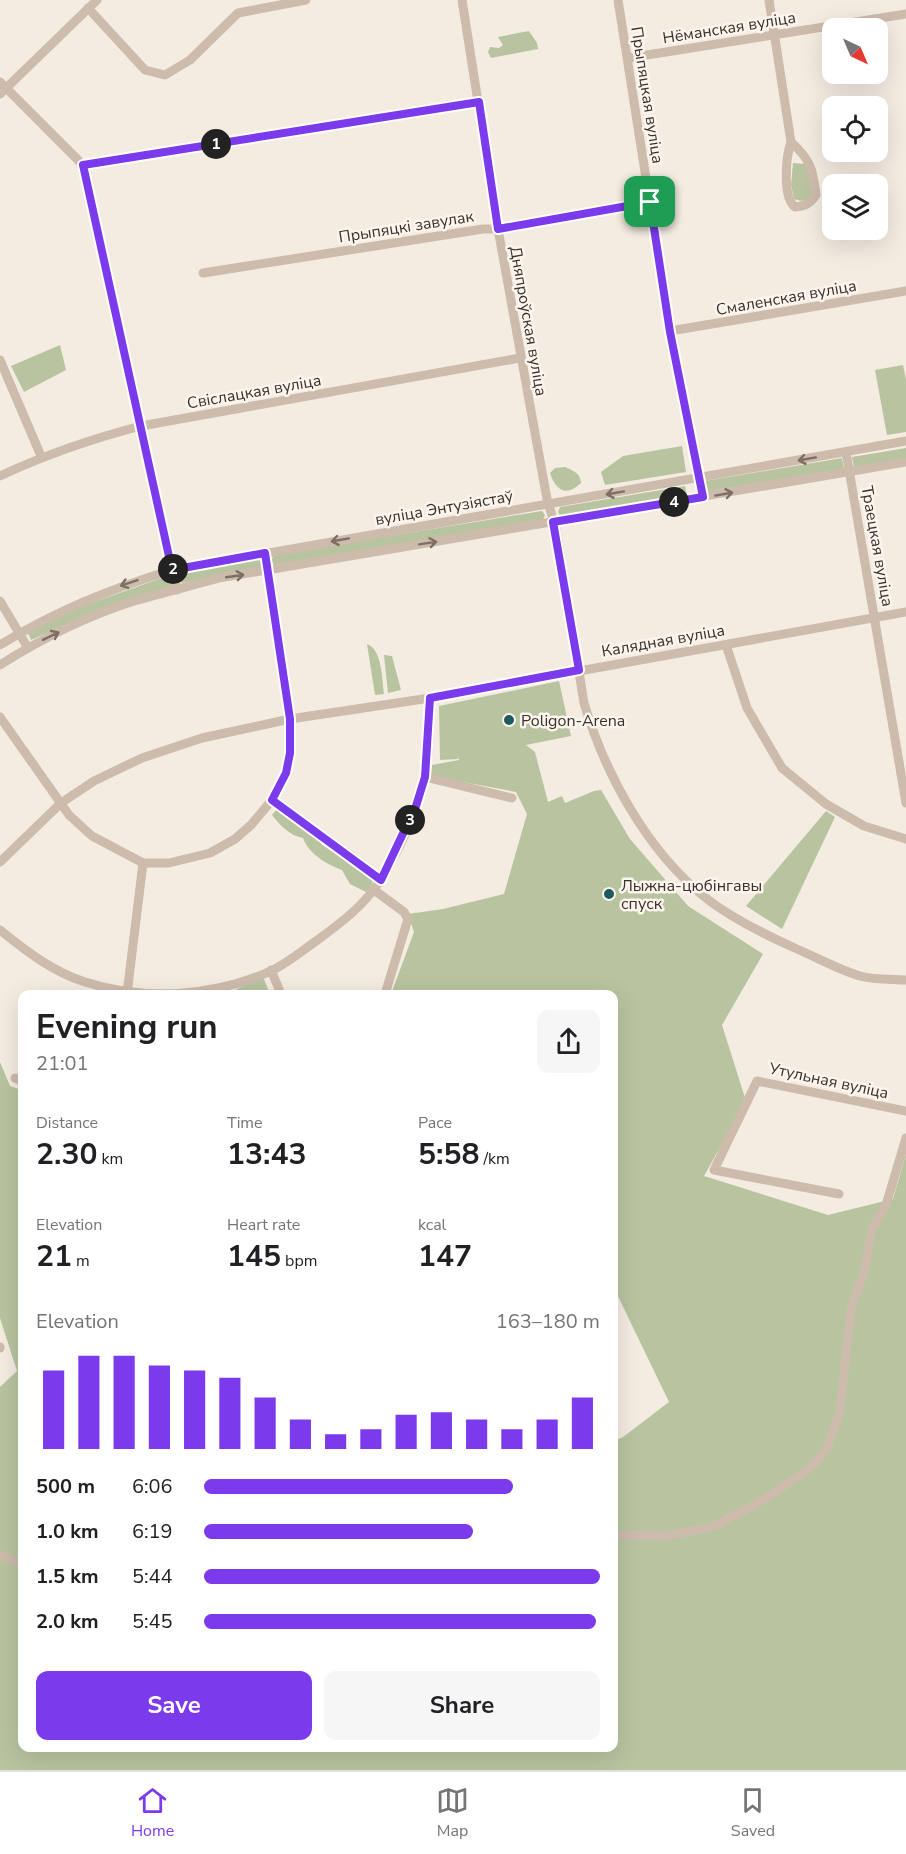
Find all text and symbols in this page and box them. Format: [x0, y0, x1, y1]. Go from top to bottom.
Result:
street label: Нёманская вуліца [661, 7, 797, 49]
north arrow [822, 18, 888, 84]
map controls [822, 18, 888, 240]
street label: Прыпяцкая вуліца [625, 25, 669, 165]
button: locate [822, 96, 888, 162]
pin: 1 [201, 129, 231, 159]
text: 1 [211, 133, 221, 155]
button: layers [822, 174, 888, 240]
pin [624, 176, 675, 227]
icon: arrive [633, 185, 666, 218]
street label: Прыпяцкі завулак [337, 205, 476, 249]
street label: Дняпроўская вуліца [504, 245, 552, 398]
street label: Смаленская вуліца [714, 275, 858, 321]
street label: Свіслацкая вуліца [185, 369, 323, 415]
one-way arrow [798, 454, 817, 465]
street label: Траецкая вуліца [856, 484, 898, 608]
street label: вуліца Энтузіястаў [373, 485, 516, 531]
pin: 4 [659, 487, 689, 517]
one-way arrow [606, 488, 625, 499]
one-way arrow [713, 488, 733, 499]
text: 4 [669, 491, 679, 513]
one-way arrow [331, 535, 350, 546]
one-way arrow [417, 537, 437, 548]
pin: 2 [158, 554, 188, 584]
text: 2 [168, 558, 178, 580]
one-way arrow [225, 570, 245, 581]
one-way arrow [120, 579, 139, 590]
street label: Калядная вуліца [600, 619, 727, 663]
one-way arrow [41, 630, 59, 642]
place label: Poligon-Arena [521, 710, 625, 732]
marker: Poligon-Arena [502, 713, 516, 727]
pin: 3 [395, 805, 425, 835]
text: 3 [405, 809, 415, 831]
place label: Лыжна-цюбінгавы спуск [621, 875, 762, 915]
marker: Лыжна-цюбінгавы спуск [602, 887, 616, 901]
text: Evening run [36, 1005, 218, 1050]
button: share [537, 1010, 600, 1073]
text: 21:01 [36, 1050, 89, 1077]
street label: Утульная вуліца [766, 1057, 891, 1104]
text: Distance [36, 1112, 98, 1134]
text: Time [227, 1112, 263, 1134]
text: Pace [418, 1112, 452, 1134]
text: 2.30 [36, 1134, 97, 1175]
text: 13:43 [227, 1134, 306, 1175]
text: 5:58 [418, 1134, 479, 1175]
text: km [97, 1148, 123, 1170]
text: /km [479, 1148, 510, 1170]
text: Elevation [36, 1214, 102, 1236]
text: Heart rate [227, 1214, 300, 1236]
text: kcal [418, 1214, 446, 1236]
text: 21 [36, 1236, 72, 1277]
text: 145 [227, 1236, 281, 1277]
text: 147 [418, 1236, 472, 1277]
text: m [72, 1250, 90, 1272]
text: bpm [281, 1250, 317, 1272]
text: Elevation [36, 1308, 119, 1335]
text: 163–180 m [496, 1308, 600, 1335]
text: 500 m [36, 1473, 95, 1500]
text: 6:06 [132, 1473, 173, 1500]
text: 1.0 km [36, 1518, 99, 1545]
text: 6:19 [132, 1518, 173, 1545]
text: 1.5 km [36, 1563, 99, 1590]
text: 5:44 [132, 1563, 173, 1590]
text: 2.0 km [36, 1608, 99, 1635]
text: 5:45 [132, 1608, 173, 1635]
button: Save [36, 1671, 312, 1740]
button: Share [324, 1671, 600, 1740]
tab: Home [131, 1784, 174, 1842]
tab: Map [436, 1784, 469, 1842]
tab: Saved [731, 1784, 775, 1842]

